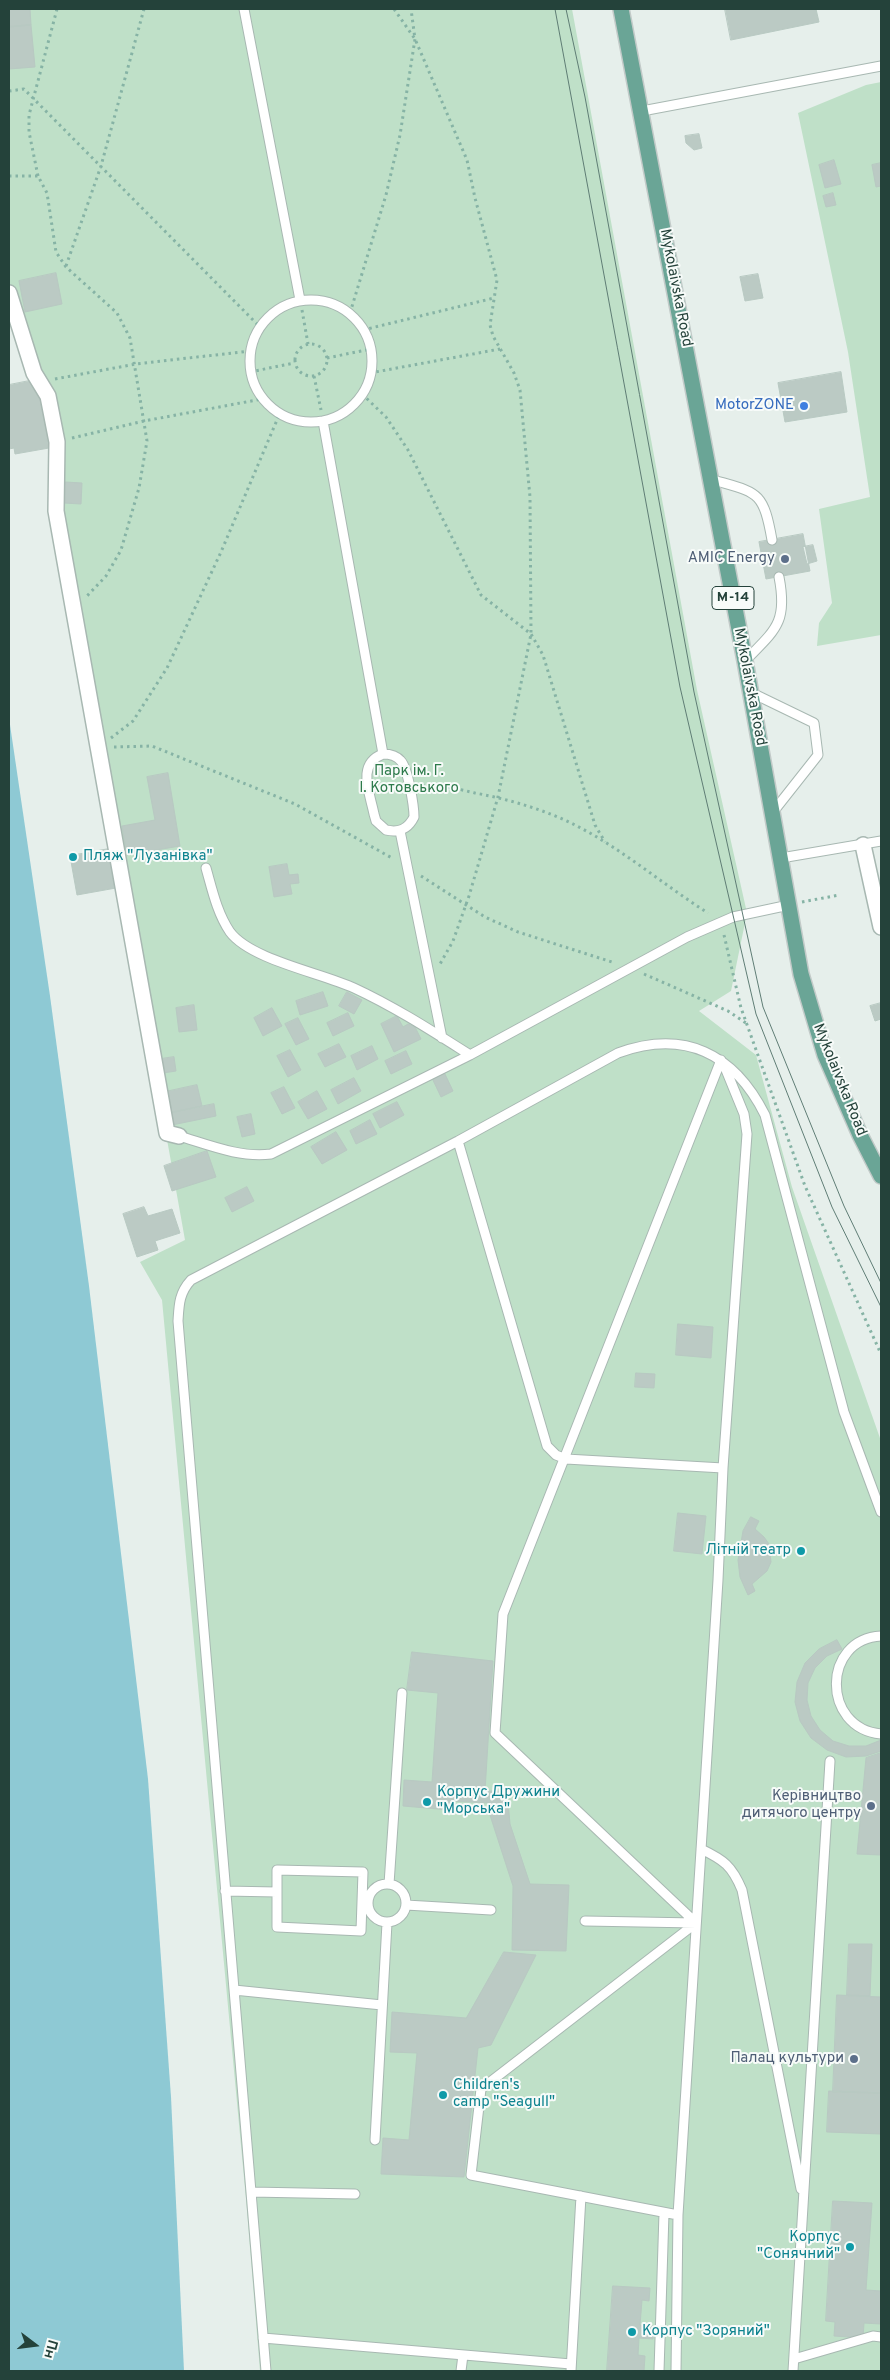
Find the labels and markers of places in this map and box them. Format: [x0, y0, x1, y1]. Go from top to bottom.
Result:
place label: MotorZONE [715, 397, 794, 415]
marker: MotorZONE [798, 400, 810, 412]
place label: AMIC Energy [688, 550, 775, 568]
marker: AMIC Energy [779, 553, 791, 565]
place label: Пляж "Лузанівка" [83, 848, 213, 866]
marker: Пляж "Лузанівка" [67, 851, 79, 863]
place label: Літній театр [705, 1542, 791, 1560]
marker: Літній театр [795, 1545, 807, 1557]
place label: Корпус Дружини "Морська" [437, 1784, 560, 1819]
place label: Керівництво дитячого центру [742, 1788, 861, 1823]
marker: Корпус Дружини "Морська" [421, 1796, 433, 1808]
marker: Керівництво дитячого центру [865, 1800, 877, 1812]
place label: Палац культури [730, 2050, 844, 2068]
marker: Палац культури [848, 2053, 860, 2065]
place label: Children's camp "Seagull" [453, 2077, 555, 2112]
marker: Children's camp "Seagull" [437, 2089, 449, 2101]
place label: Корпус "Сонячний" [757, 2229, 840, 2264]
marker: Корпус "Сонячний" [844, 2241, 856, 2253]
place label: Корпус "Зоряний" [642, 2323, 770, 2341]
marker: Корпус "Зоряний" [626, 2326, 638, 2338]

